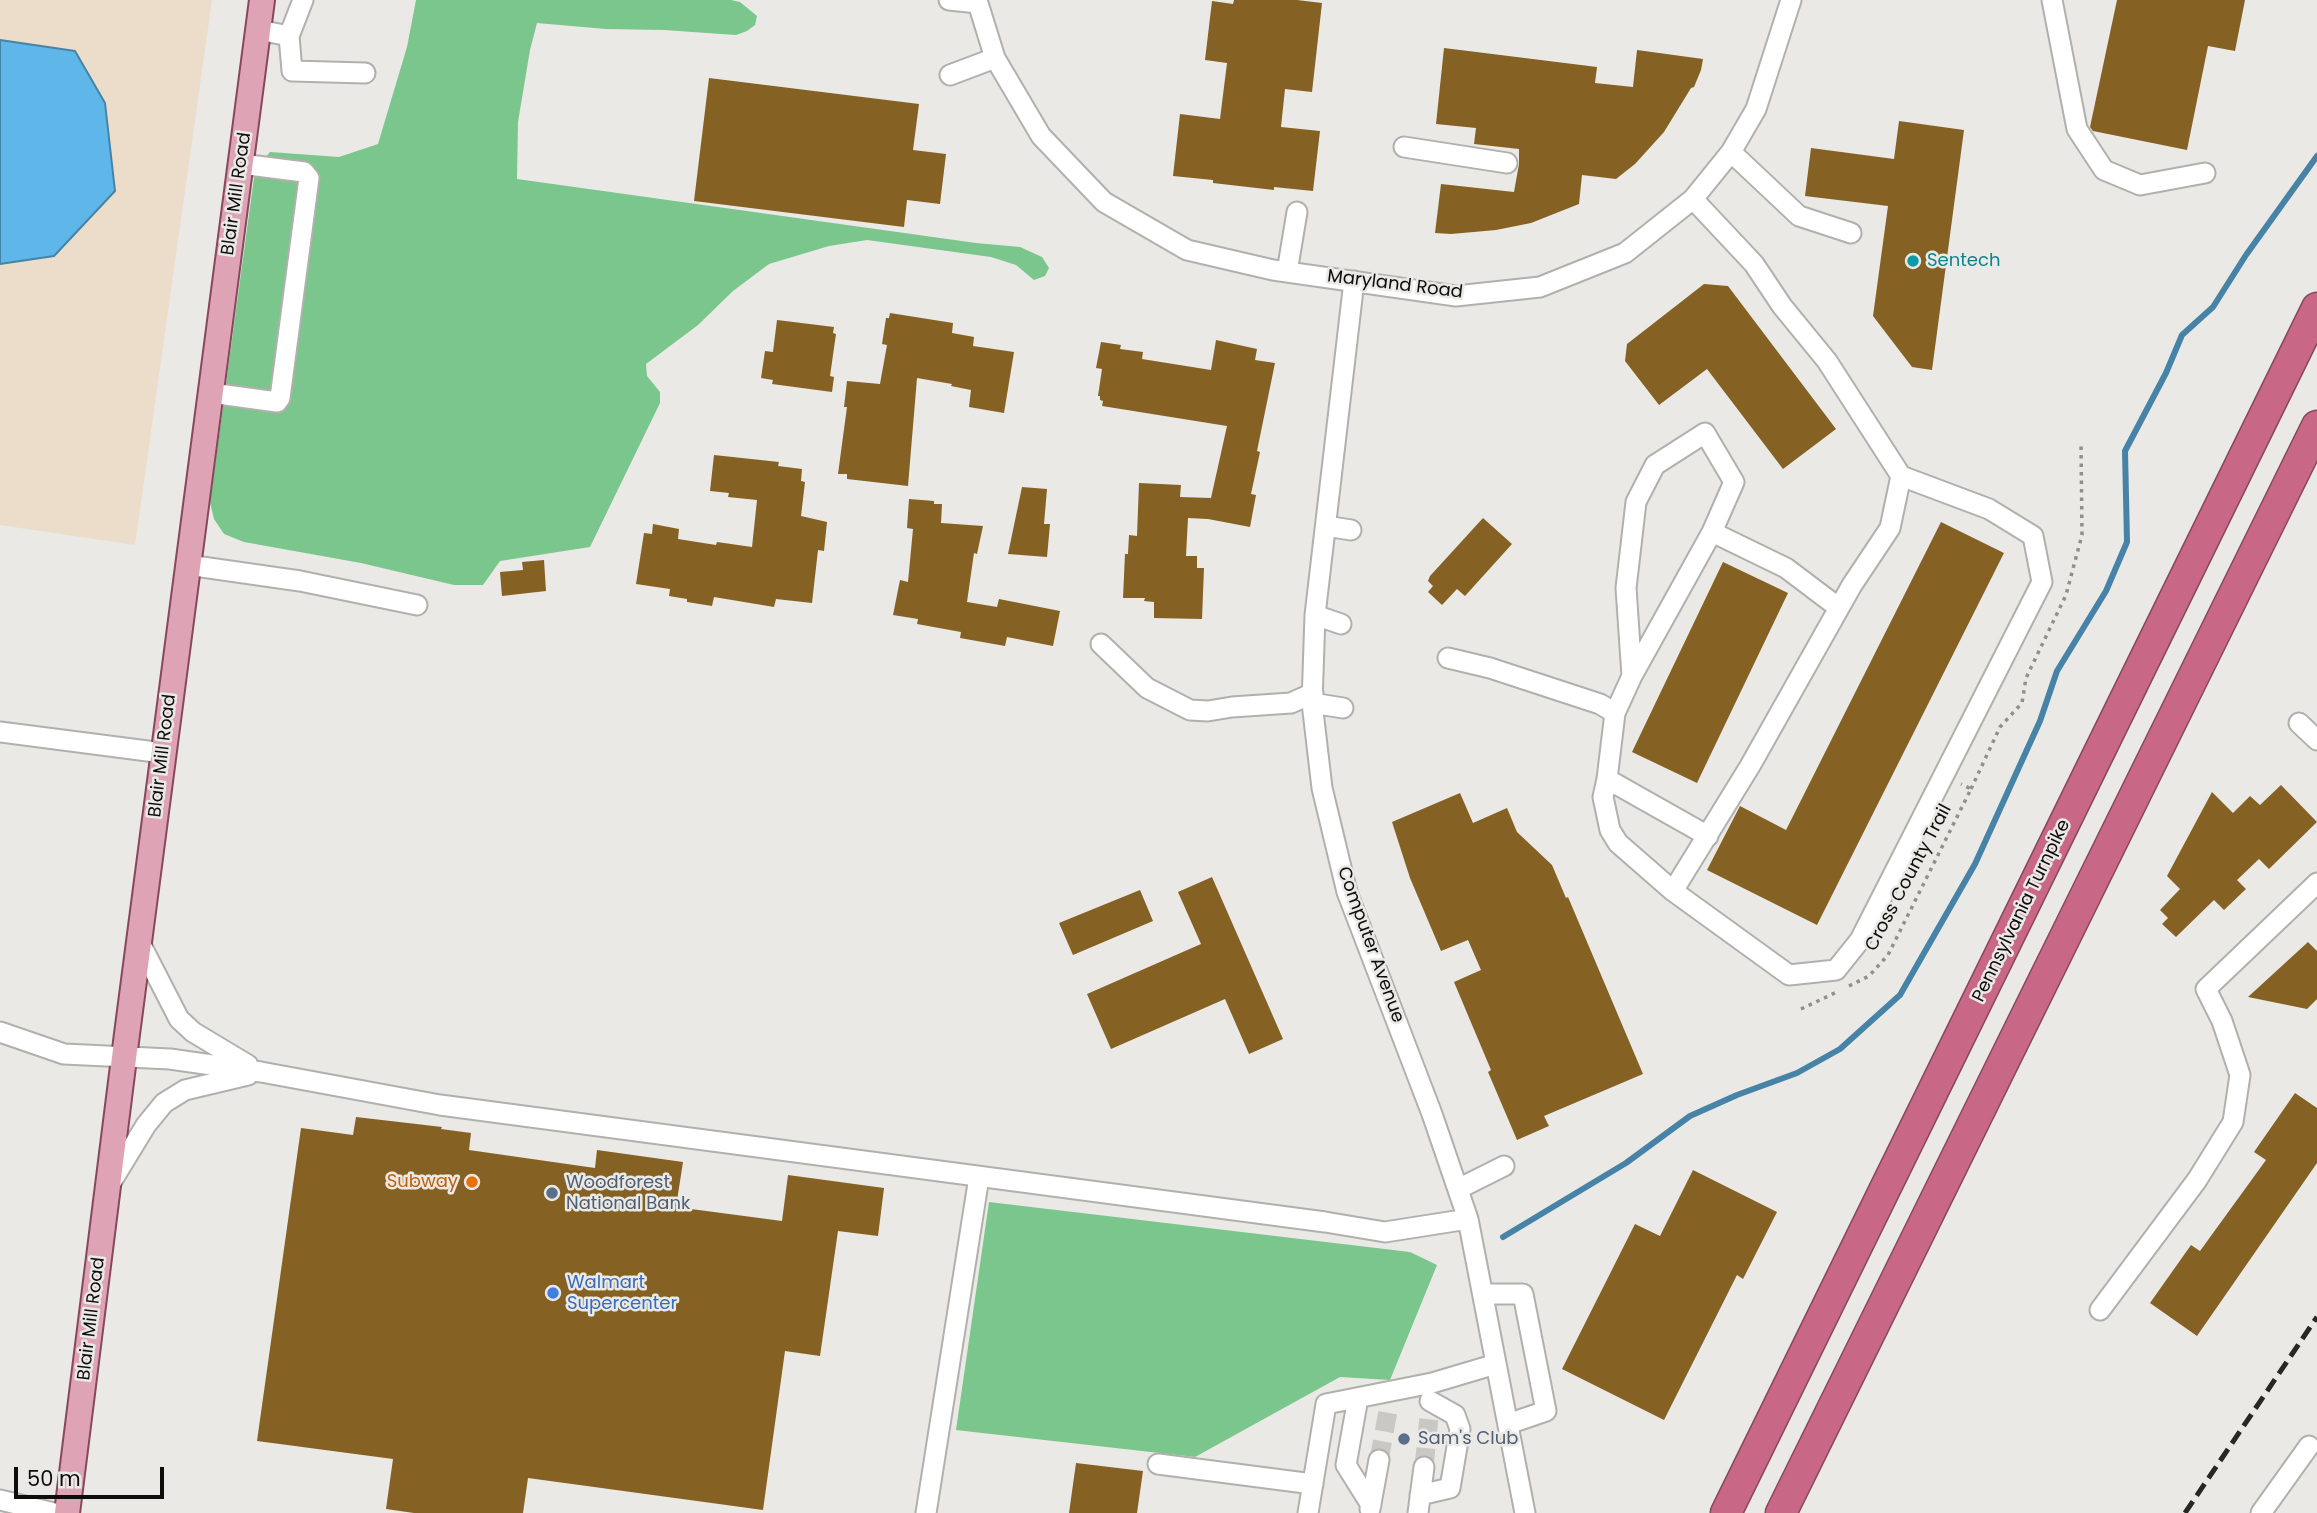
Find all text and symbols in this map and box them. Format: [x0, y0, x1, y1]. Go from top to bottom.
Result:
street label: Blair Mill Road [218, 131, 256, 257]
place label: Sentech [1927, 250, 2000, 272]
marker: Sentech [1905, 253, 1921, 269]
street label: Maryland Road [1326, 266, 1464, 304]
street label: Blair Mill Road [145, 693, 181, 819]
street label: Cross County Trail [1861, 801, 1957, 955]
street label: Pennsylvania Turnpike [1968, 816, 2076, 1006]
street label: Computer Avenue [1332, 864, 1408, 1026]
place label: Subway [387, 1171, 458, 1193]
place label: Woodforest National Bank [566, 1172, 690, 1214]
marker: Subway [464, 1174, 480, 1190]
marker: Woodforest National Bank [544, 1185, 560, 1201]
street label: Blair Mill Road [74, 1256, 110, 1382]
place label: Walmart Supercenter [567, 1272, 677, 1314]
marker: Walmart Supercenter [545, 1285, 561, 1301]
place label: Sam's Club [1418, 1428, 1518, 1450]
marker: Sam's Club [1396, 1431, 1412, 1447]
scale bar [18, 1454, 168, 1498]
text: 50 m [27, 1464, 81, 1493]

